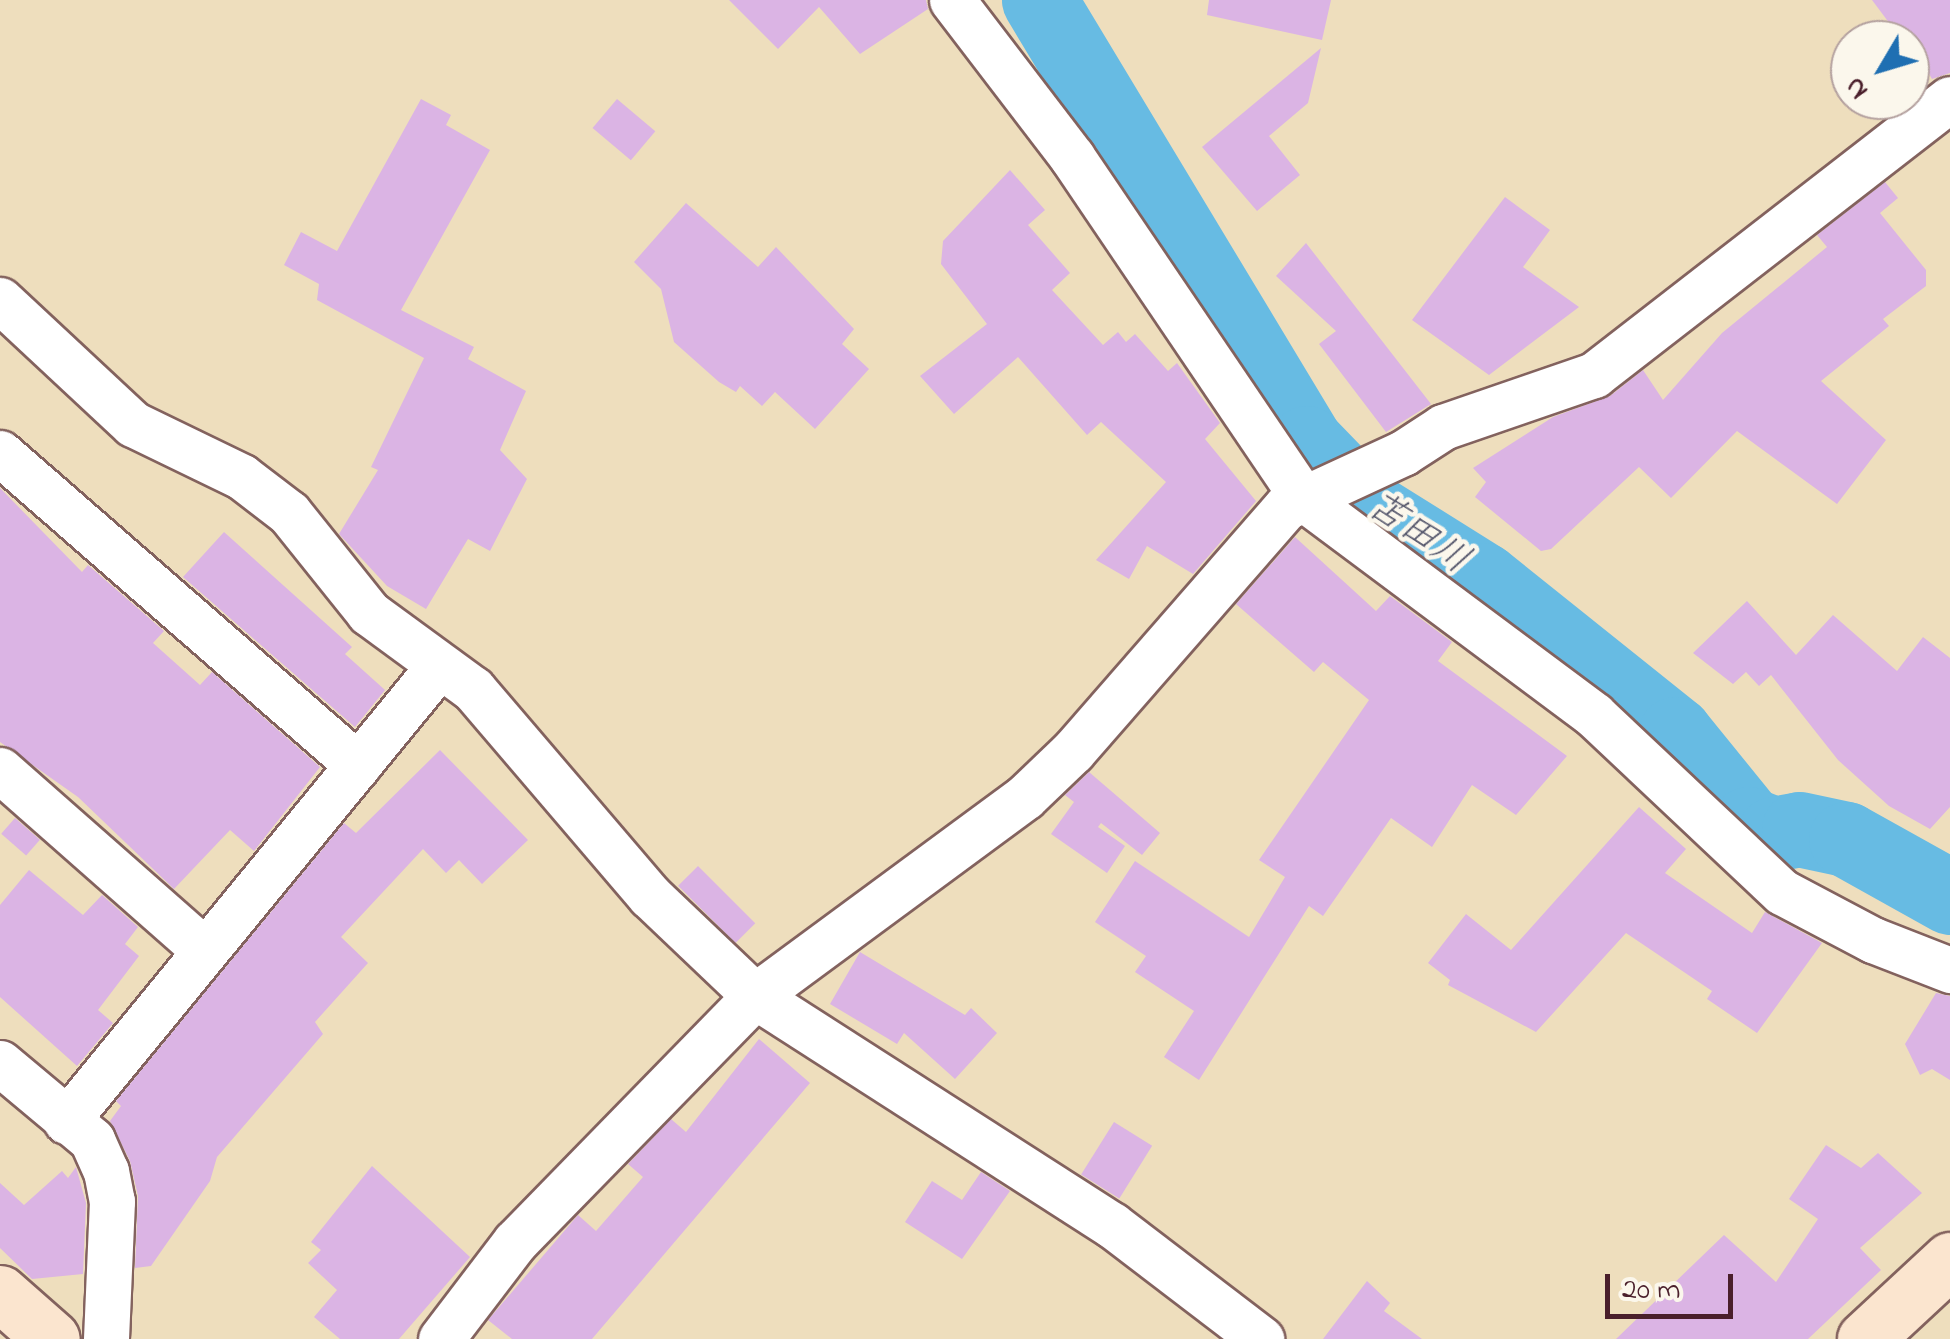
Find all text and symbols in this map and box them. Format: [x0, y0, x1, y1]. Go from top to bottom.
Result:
north arrow [1830, 20, 1930, 120]
text: N [1836, 67, 1880, 108]
water label: 苫田川 [1357, 484, 1477, 586]
scale bar [1610, 1254, 1738, 1316]
text: 20 m [1622, 1269, 1681, 1313]

